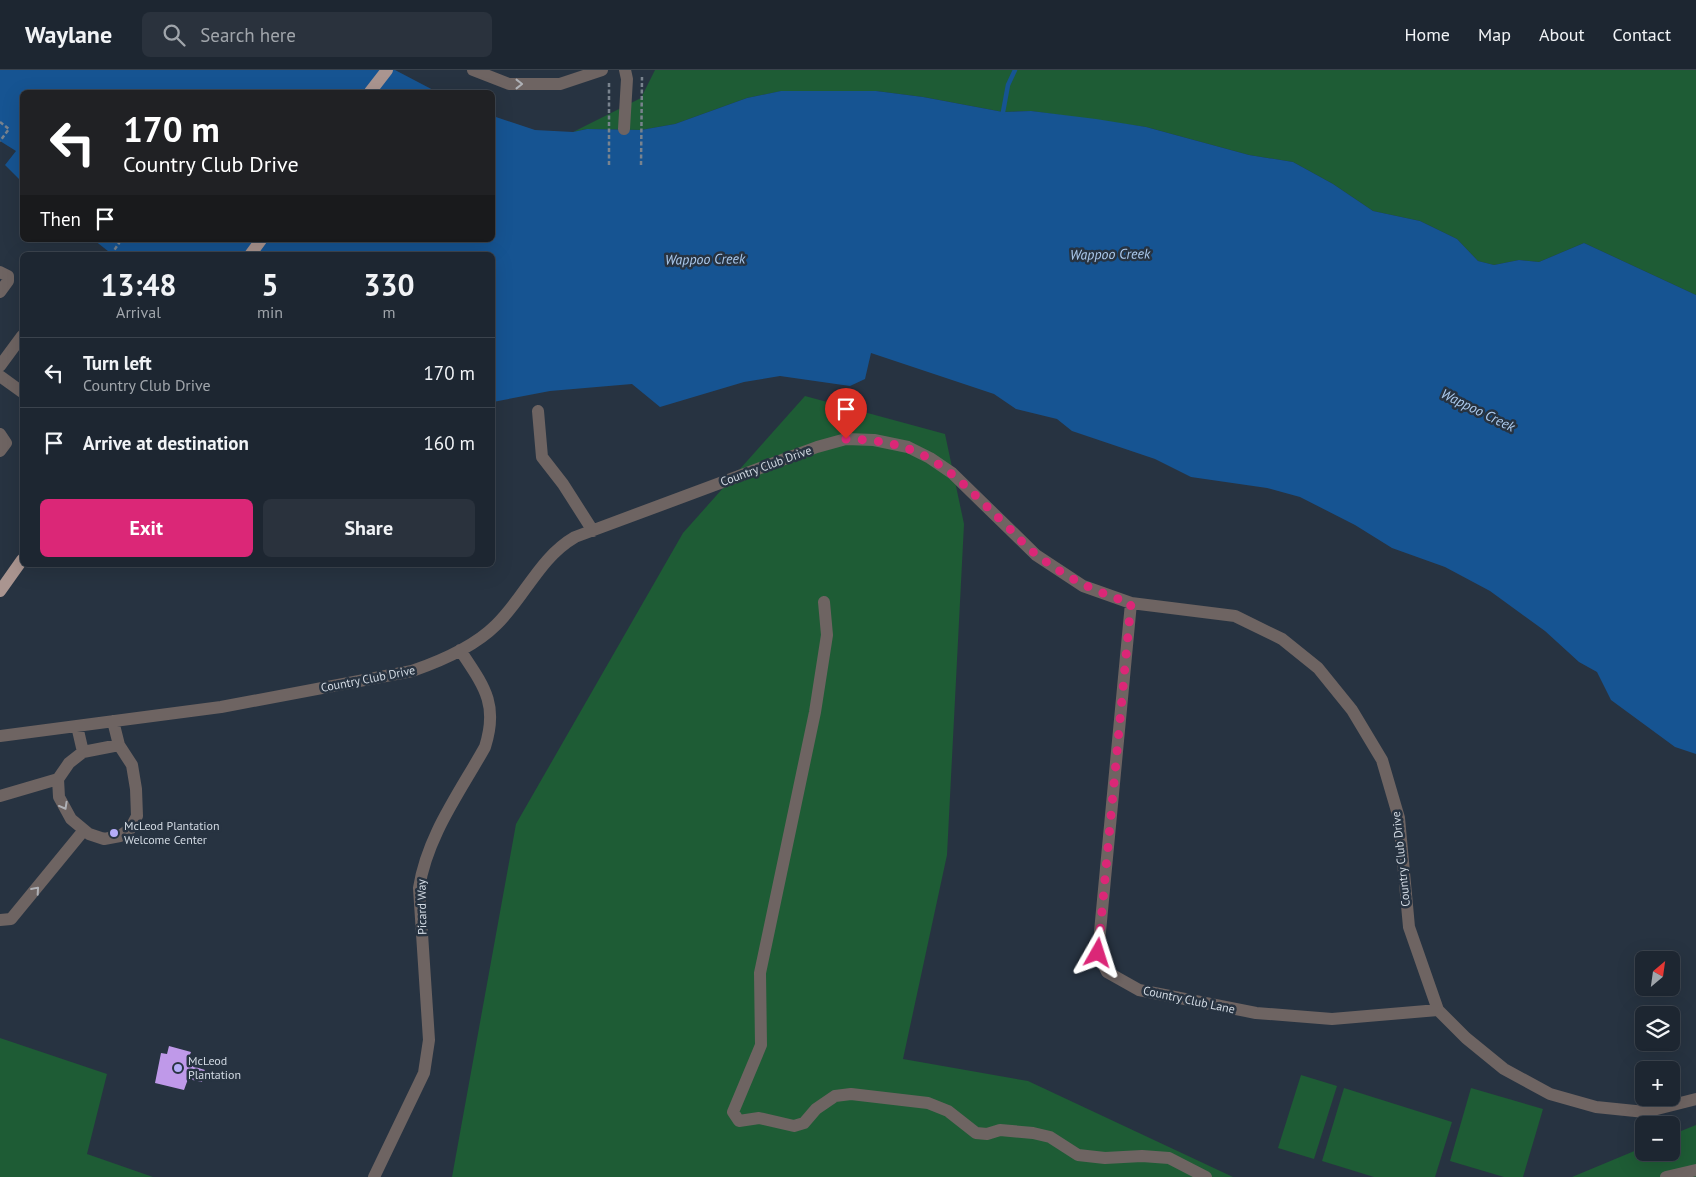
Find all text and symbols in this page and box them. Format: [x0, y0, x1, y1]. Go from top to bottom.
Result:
search box [142, 12, 492, 57]
text: Waylane [25, 19, 112, 50]
icon: search [160, 21, 188, 49]
text: Search here [200, 23, 296, 47]
text: Home [1404, 23, 1450, 46]
text: Map [1478, 23, 1511, 46]
text: About [1539, 23, 1585, 46]
text: Contact [1613, 23, 1671, 46]
one-way arrow [516, 79, 523, 89]
text: 170 m [123, 106, 220, 152]
icon: left [40, 110, 105, 175]
text: Country Club Drive [123, 150, 299, 178]
icon: arrive [91, 205, 119, 233]
text: Then [40, 207, 81, 231]
water label: Wappoo Creek [1070, 244, 1151, 264]
water label: Wappoo Creek [665, 249, 746, 269]
text: 13:48 [100, 265, 177, 304]
text: 5 [262, 265, 279, 304]
text: 330 [363, 265, 415, 304]
text: Arrival [116, 302, 161, 322]
text: min [257, 302, 283, 322]
text: m [383, 302, 396, 322]
text: Turn left [83, 351, 152, 375]
icon: left [40, 359, 68, 387]
text: 170 m [423, 361, 475, 385]
text: Country Club Drive [83, 375, 211, 395]
water label: Wappoo Creek [1438, 384, 1519, 436]
pin [825, 388, 867, 439]
icon: arrive [832, 395, 860, 423]
icon: arrive [40, 429, 68, 457]
text: Arrive at destination [83, 431, 249, 455]
text: 160 m [423, 431, 475, 455]
street label: Country Club Drive [718, 442, 813, 489]
button: Exit [40, 499, 253, 557]
button: Share [263, 499, 475, 557]
street label: Country Club Drive [319, 662, 416, 695]
one-way arrow [57, 801, 67, 810]
street label: Country Club Drive [1388, 811, 1413, 907]
place label: McLeod Plantation Welcome Center [124, 818, 220, 847]
marker: McLeod Plantation Welcome Center [108, 827, 120, 839]
street label: Picard Way [414, 879, 429, 935]
one-way arrow [30, 887, 39, 896]
position arrow [1071, 926, 1123, 978]
north arrow [1635, 951, 1680, 996]
map controls [1635, 951, 1680, 1161]
street label: Country Club Lane [1142, 982, 1236, 1017]
button: layers [1635, 1006, 1680, 1051]
place label: McLeod Plantation [188, 1053, 241, 1082]
button: + [1635, 1061, 1680, 1106]
marker: McLeod Plantation [172, 1062, 184, 1074]
button: − [1635, 1116, 1680, 1161]

